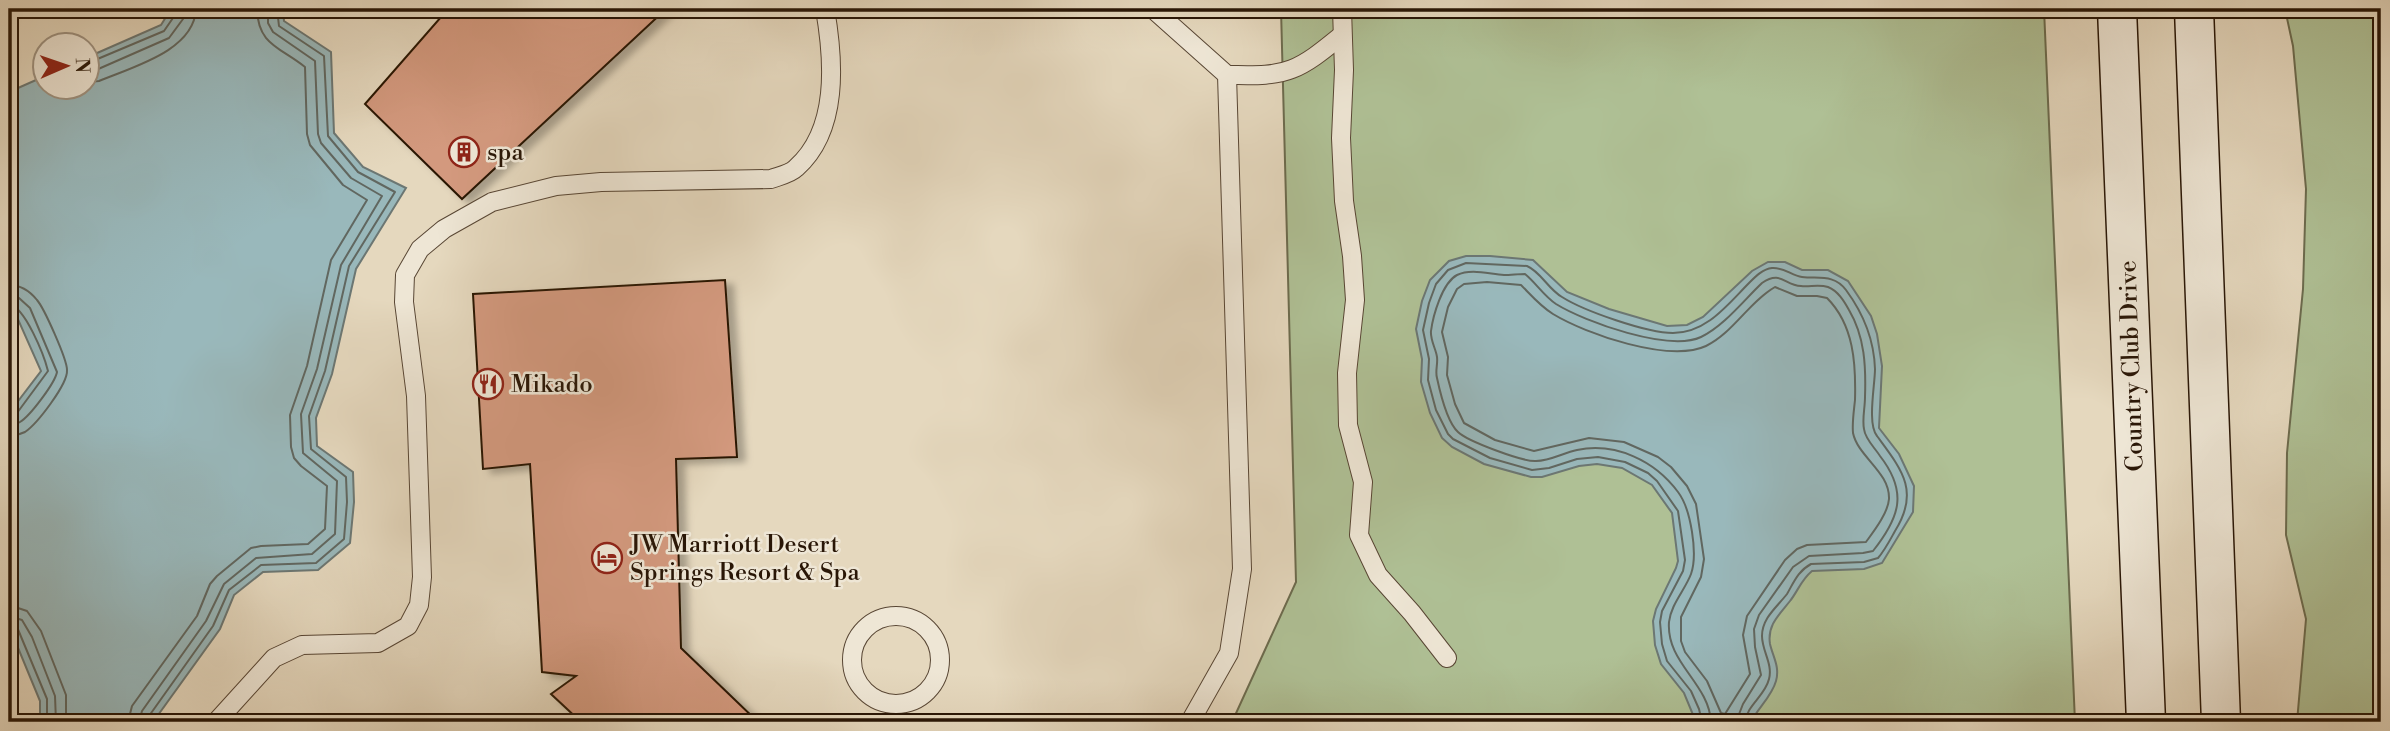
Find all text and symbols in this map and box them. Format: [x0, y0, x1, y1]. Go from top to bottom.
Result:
north arrow [32, 32, 102, 102]
text: N [70, 58, 94, 73]
building icon: spa [447, 135, 481, 169]
place label: spa [487, 138, 524, 168]
street label: Country Club Drive [2113, 260, 2151, 472]
restaurant icon: Mikado [471, 367, 505, 401]
place label: Mikado [511, 370, 593, 400]
place label: JW Marriott Desert Springs Resort & Spa [629, 530, 860, 588]
hotel icon: JW Marriott Desert Springs Resort & Spa [590, 541, 624, 575]

